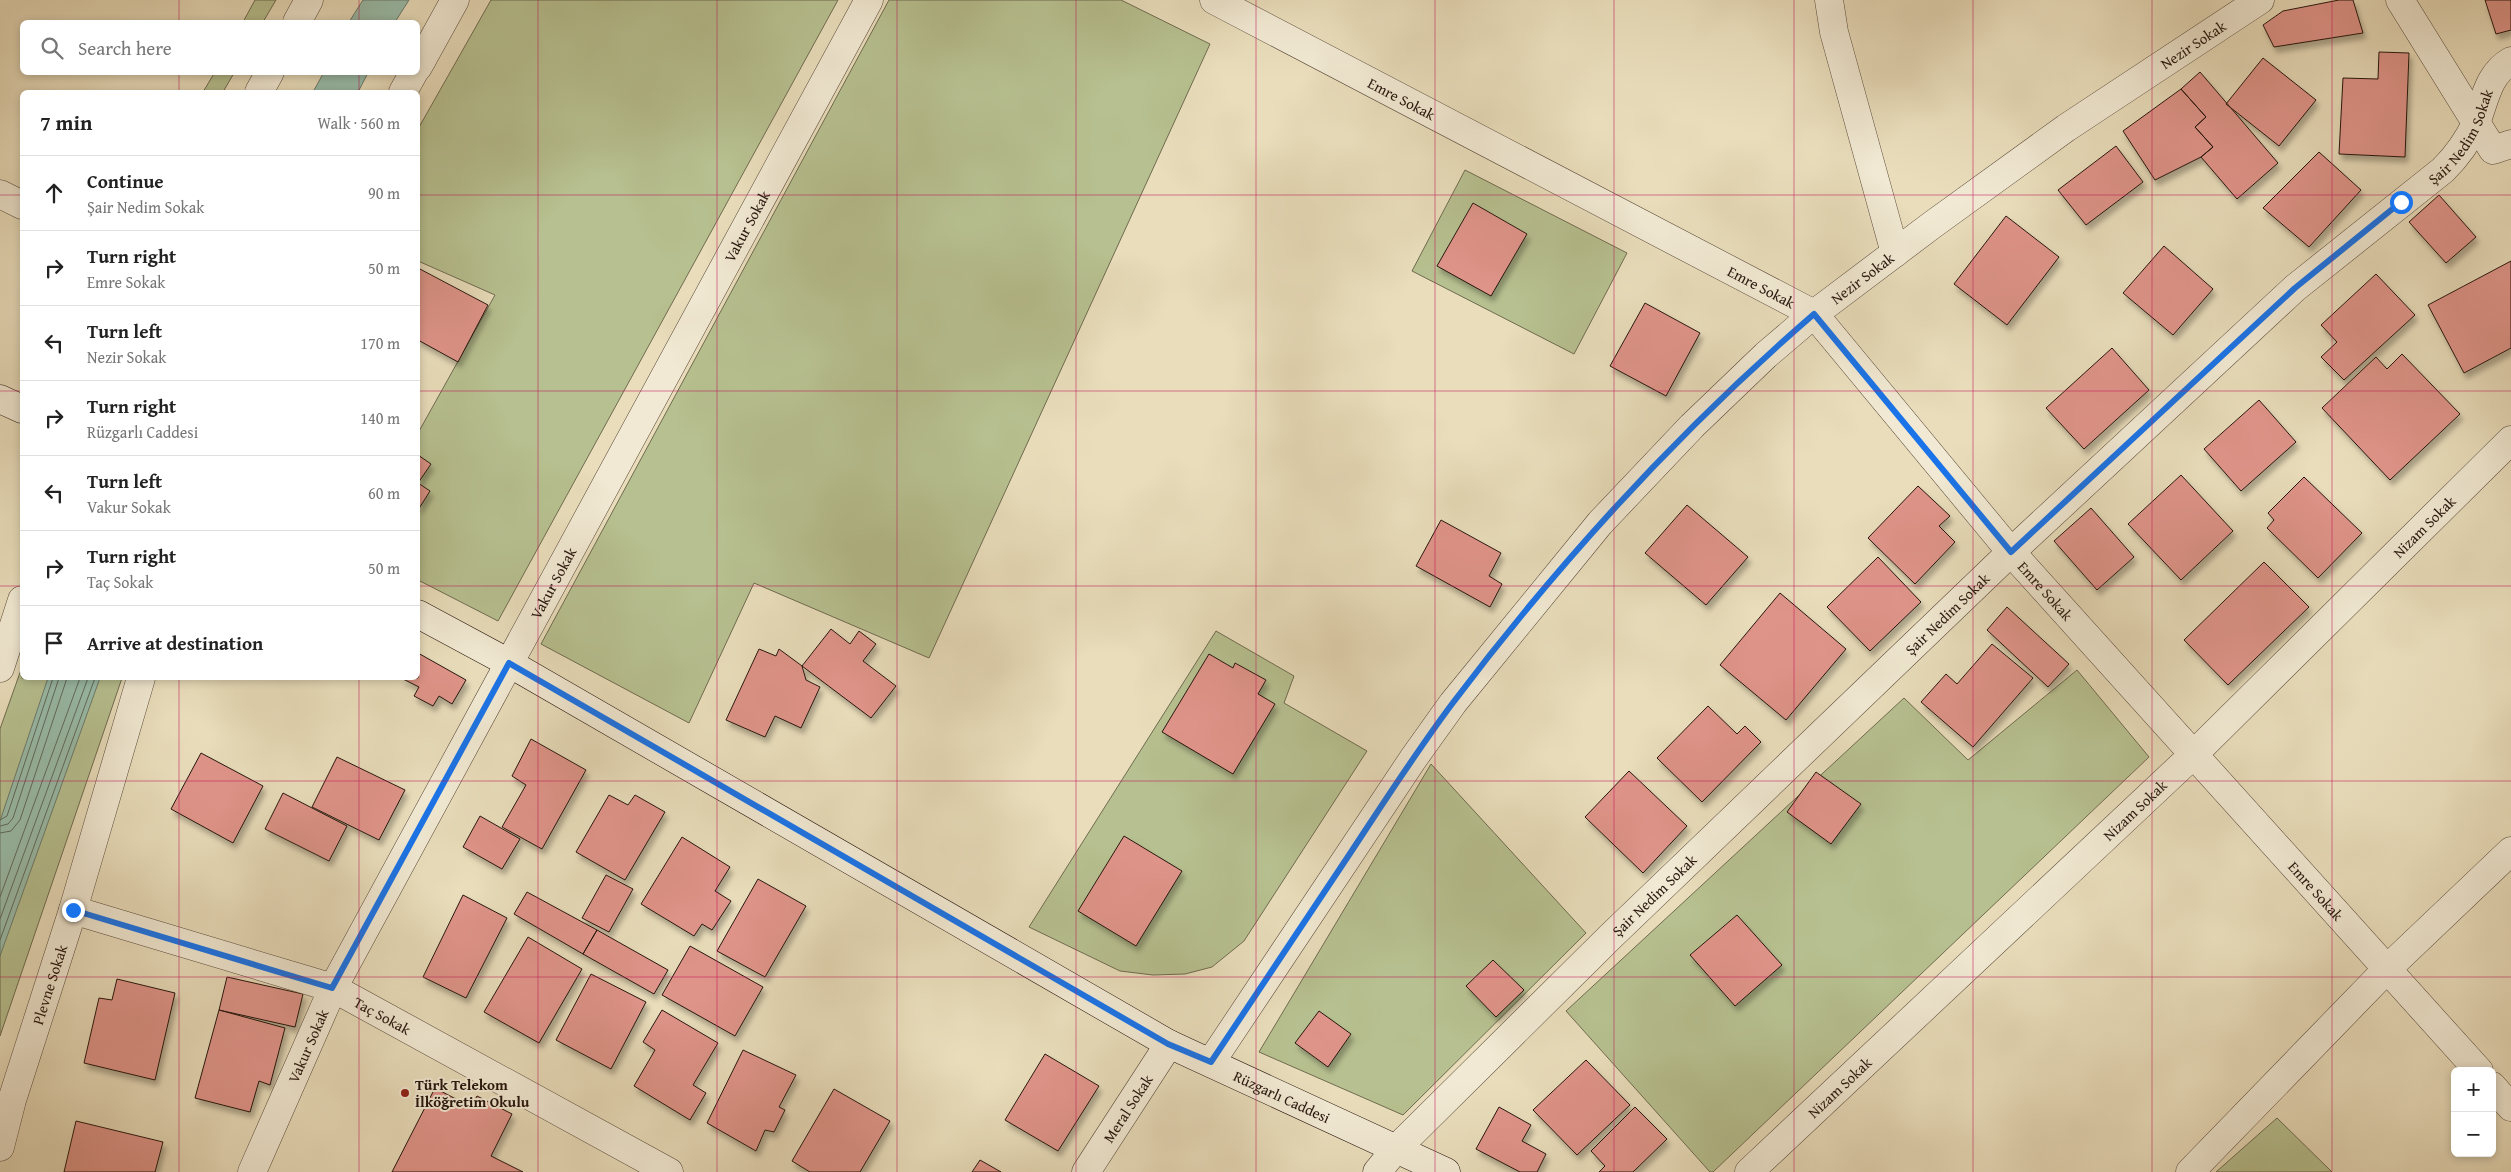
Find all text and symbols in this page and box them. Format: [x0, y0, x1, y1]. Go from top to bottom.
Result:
street label: Nezir Sokak [2156, 15, 2230, 74]
search box [20, 20, 420, 75]
icon: search [38, 34, 66, 62]
text: Search here [78, 34, 172, 62]
street label: Emre Sokak [1364, 72, 1440, 125]
street label: Şair Nedim Sokak [2423, 85, 2498, 189]
text: 7 min [40, 107, 92, 138]
text: Walk · 560 m [317, 111, 400, 135]
text: Continue [87, 167, 164, 195]
icon: ahead [40, 179, 68, 207]
text: 90 m [368, 181, 400, 205]
street label: Vakur Sokak [718, 186, 775, 266]
route start [2390, 191, 2413, 214]
text: Şair Nedim Sokak [87, 195, 204, 219]
text: Turn right [87, 242, 176, 270]
street label: Nezir Sokak [1826, 247, 1898, 309]
icon: right [40, 254, 68, 282]
text: 50 m [368, 256, 400, 280]
street label: Emre Sokak [1724, 260, 1799, 313]
text: Emre Sokak [87, 270, 165, 294]
text: Turn left [87, 317, 162, 345]
icon: left [40, 329, 68, 357]
text: 170 m [360, 331, 400, 355]
text: Nezir Sokak [87, 345, 166, 369]
text: Turn right [87, 392, 176, 420]
icon: right [40, 404, 68, 432]
text: 140 m [360, 406, 400, 430]
text: Rüzgarlı Caddesi [87, 420, 198, 444]
text: Turn left [87, 467, 162, 495]
icon: left [40, 479, 68, 507]
text: 60 m [368, 481, 400, 505]
street label: Nizam Sokak [2388, 490, 2460, 562]
text: Vakur Sokak [87, 495, 171, 519]
text: Turn right [87, 542, 176, 570]
street label: Vakur Sokak [525, 543, 581, 622]
icon: right [40, 554, 68, 582]
text: 50 m [368, 556, 400, 580]
street label: Emre Sokak [2013, 556, 2078, 625]
street label: Şair Nedim Sokak [1900, 568, 1994, 659]
text: Taç Sokak [87, 570, 153, 594]
icon: arrive [40, 629, 68, 657]
text: Arrive at destination [87, 629, 263, 657]
street label: Nizam Sokak [2098, 774, 2171, 845]
street label: Şair Nedim Sokak [1607, 849, 1701, 941]
street label: Emre Sokak [2284, 856, 2349, 925]
route end [62, 899, 85, 922]
street label: Plevne Sokak [26, 941, 72, 1027]
street label: Taç Sokak [350, 991, 415, 1039]
street label: Vakur Sokak [282, 1005, 333, 1086]
street label: Nizam Sokak [1803, 1052, 1876, 1122]
street label: Rüzgarlı Caddesi [1230, 1065, 1334, 1128]
map controls [2451, 1067, 2496, 1157]
button: + [2451, 1067, 2496, 1112]
street label: Meral Sokak [1097, 1070, 1157, 1146]
place label: Türk Telekom İlköğretim Okulu [415, 1074, 530, 1112]
marker: Türk Telekom İlköğretim Okulu [399, 1087, 411, 1099]
button: − [2451, 1112, 2496, 1157]

